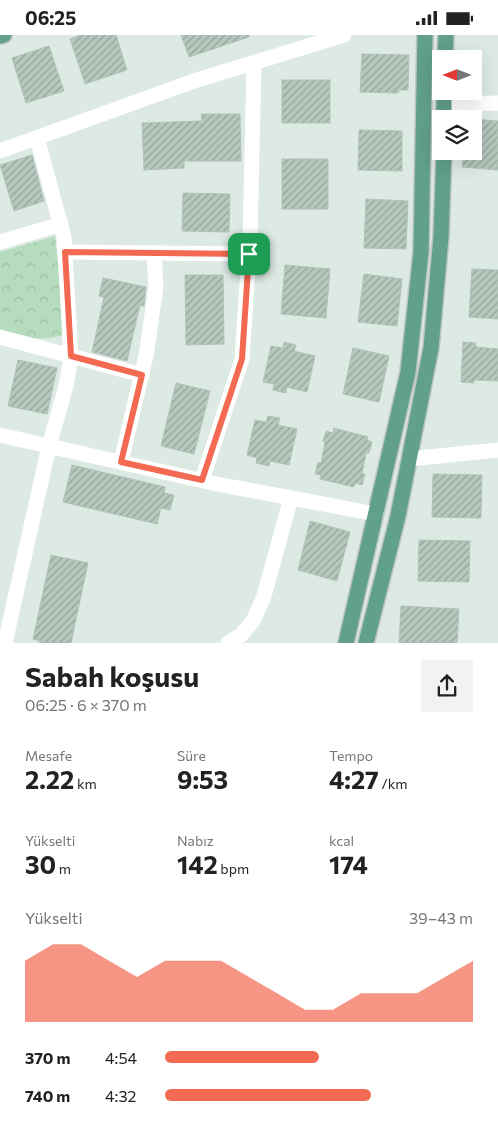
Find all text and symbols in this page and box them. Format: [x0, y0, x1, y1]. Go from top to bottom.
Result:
text: 06:25 [25, 6, 76, 29]
north arrow [432, 50, 482, 100]
map controls [432, 50, 482, 160]
button: layers [432, 110, 482, 160]
pin [228, 233, 270, 275]
icon: arrive [235, 240, 263, 268]
text: Sabah koşusu [25, 659, 199, 693]
button: share [421, 660, 473, 712]
text: 06:25 · 6 × 370 m [25, 695, 147, 714]
text: Mesafe [25, 747, 72, 764]
text: Süre [177, 747, 206, 764]
text: Tempo [329, 747, 373, 764]
text: 2.22 [25, 764, 74, 794]
text: 9:53 [177, 764, 228, 794]
text: 4:27 [329, 764, 379, 794]
text: km [74, 775, 97, 792]
text: /km [379, 775, 407, 792]
text: Yükselti [25, 832, 75, 849]
text: Nabız [177, 832, 214, 849]
text: kcal [329, 832, 354, 849]
text: 30 [25, 849, 56, 879]
text: 142 [177, 849, 218, 879]
text: 174 [329, 849, 368, 879]
text: m [56, 860, 71, 877]
text: bpm [218, 860, 249, 877]
text: Yükselti [25, 908, 83, 927]
text: 39–43 m [409, 908, 473, 927]
text: 370 m [25, 1048, 71, 1067]
text: 4:54 [105, 1048, 137, 1067]
text: 740 m [25, 1086, 70, 1105]
text: 4:32 [105, 1086, 136, 1105]

